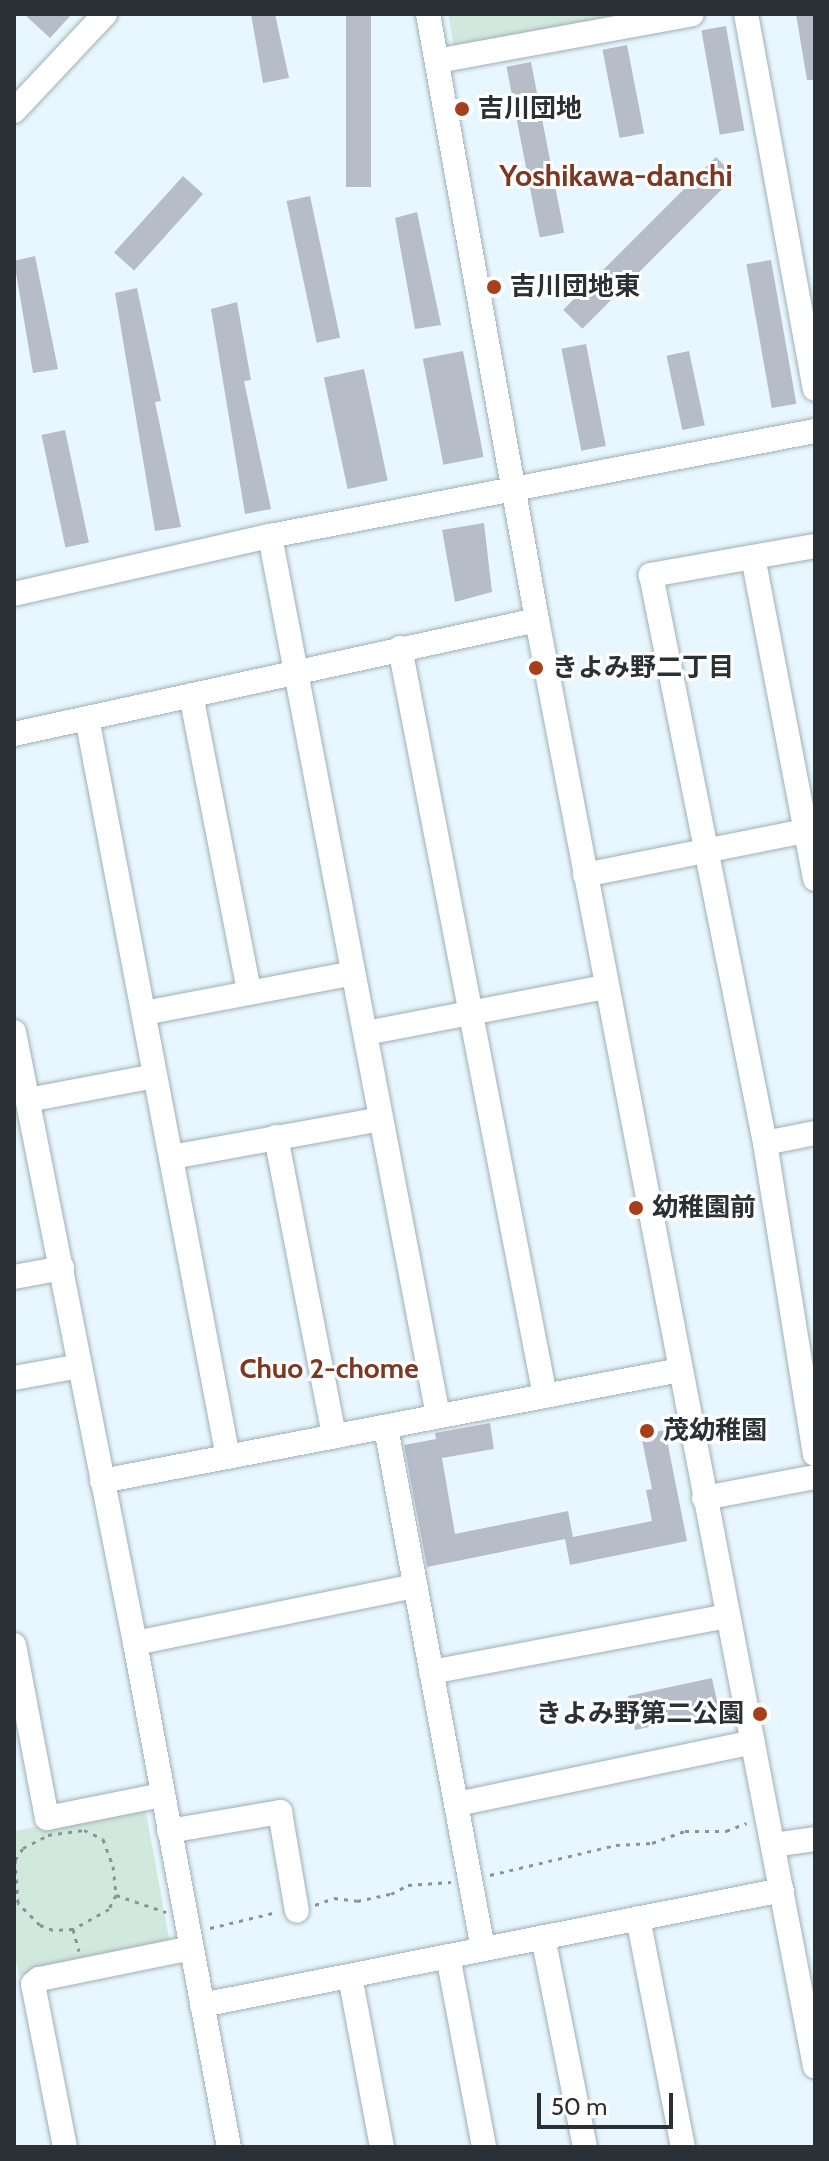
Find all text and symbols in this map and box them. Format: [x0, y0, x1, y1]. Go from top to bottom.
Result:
place label: 吉川団地 [478, 93, 582, 125]
marker: 吉川団地 [453, 100, 471, 118]
district label: Yoshikawa-danchi [499, 158, 733, 194]
place label: 吉川団地東 [510, 271, 640, 303]
marker: 吉川団地東 [485, 278, 503, 296]
place label: きよみ野二丁目 [552, 652, 734, 684]
marker: きよみ野二丁目 [527, 659, 545, 677]
place label: 幼稚園前 [652, 1192, 756, 1224]
marker: 幼稚園前 [627, 1199, 645, 1217]
district label: Chuo 2-chome [239, 1351, 419, 1385]
place label: 茂幼稚園 [663, 1415, 767, 1447]
marker: 茂幼稚園 [638, 1422, 656, 1440]
place label: きよみ野第二公園 [536, 1698, 744, 1730]
marker: きよみ野第二公園 [751, 1705, 769, 1723]
scale bar [541, 2077, 677, 2127]
text: 50 m [551, 2092, 607, 2121]

